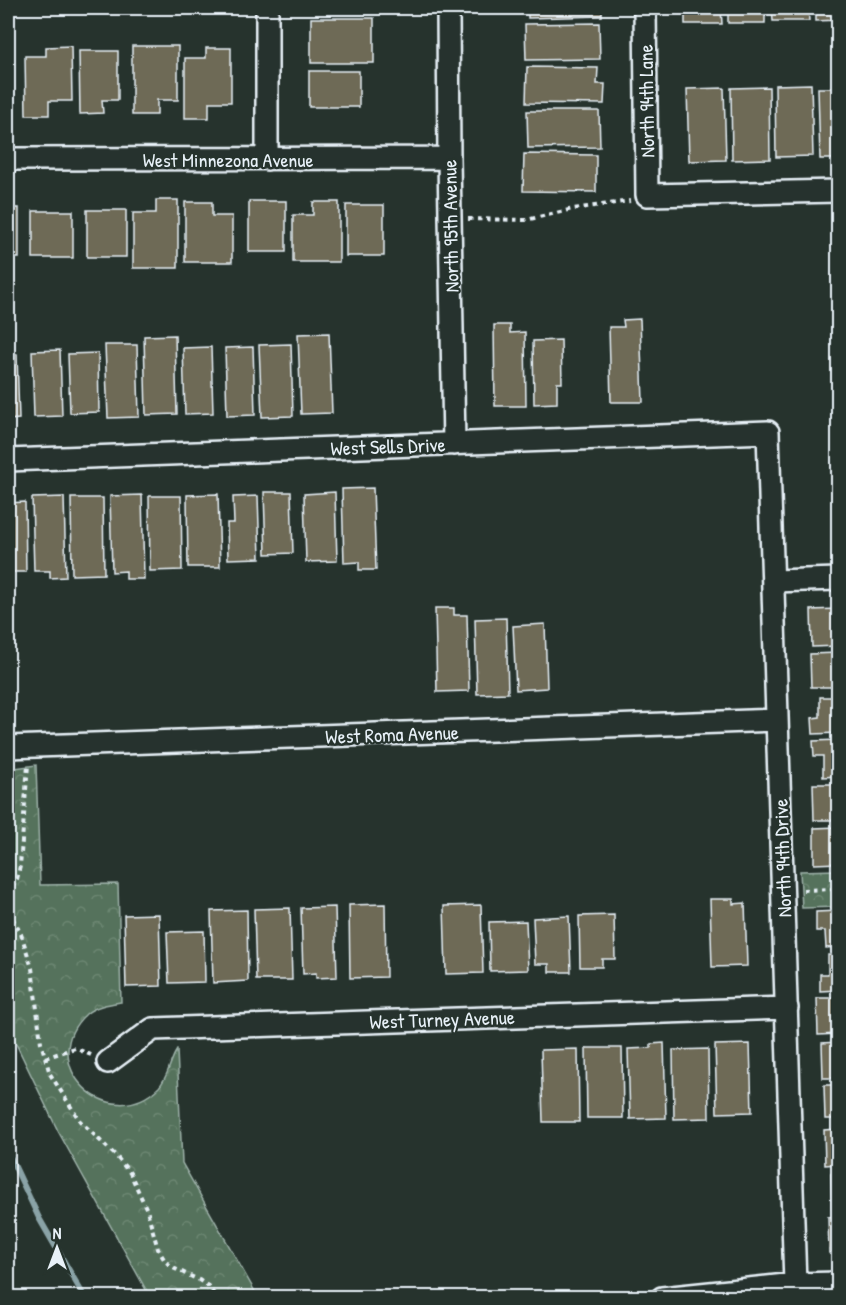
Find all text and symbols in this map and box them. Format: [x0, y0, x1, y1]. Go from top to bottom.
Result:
street label: North 94th Lane [632, 44, 660, 158]
street label: West Minnezona Avenue [143, 146, 313, 173]
street label: North 95th Avenue [435, 159, 465, 293]
street label: West Sells Drive [330, 430, 446, 462]
street label: West Roma Avenue [325, 718, 459, 750]
street label: North 94th Drive [766, 798, 798, 918]
street label: West Turney Avenue [369, 1003, 515, 1035]
north arrow [27, 1218, 87, 1278]
text: N [53, 1222, 62, 1244]

